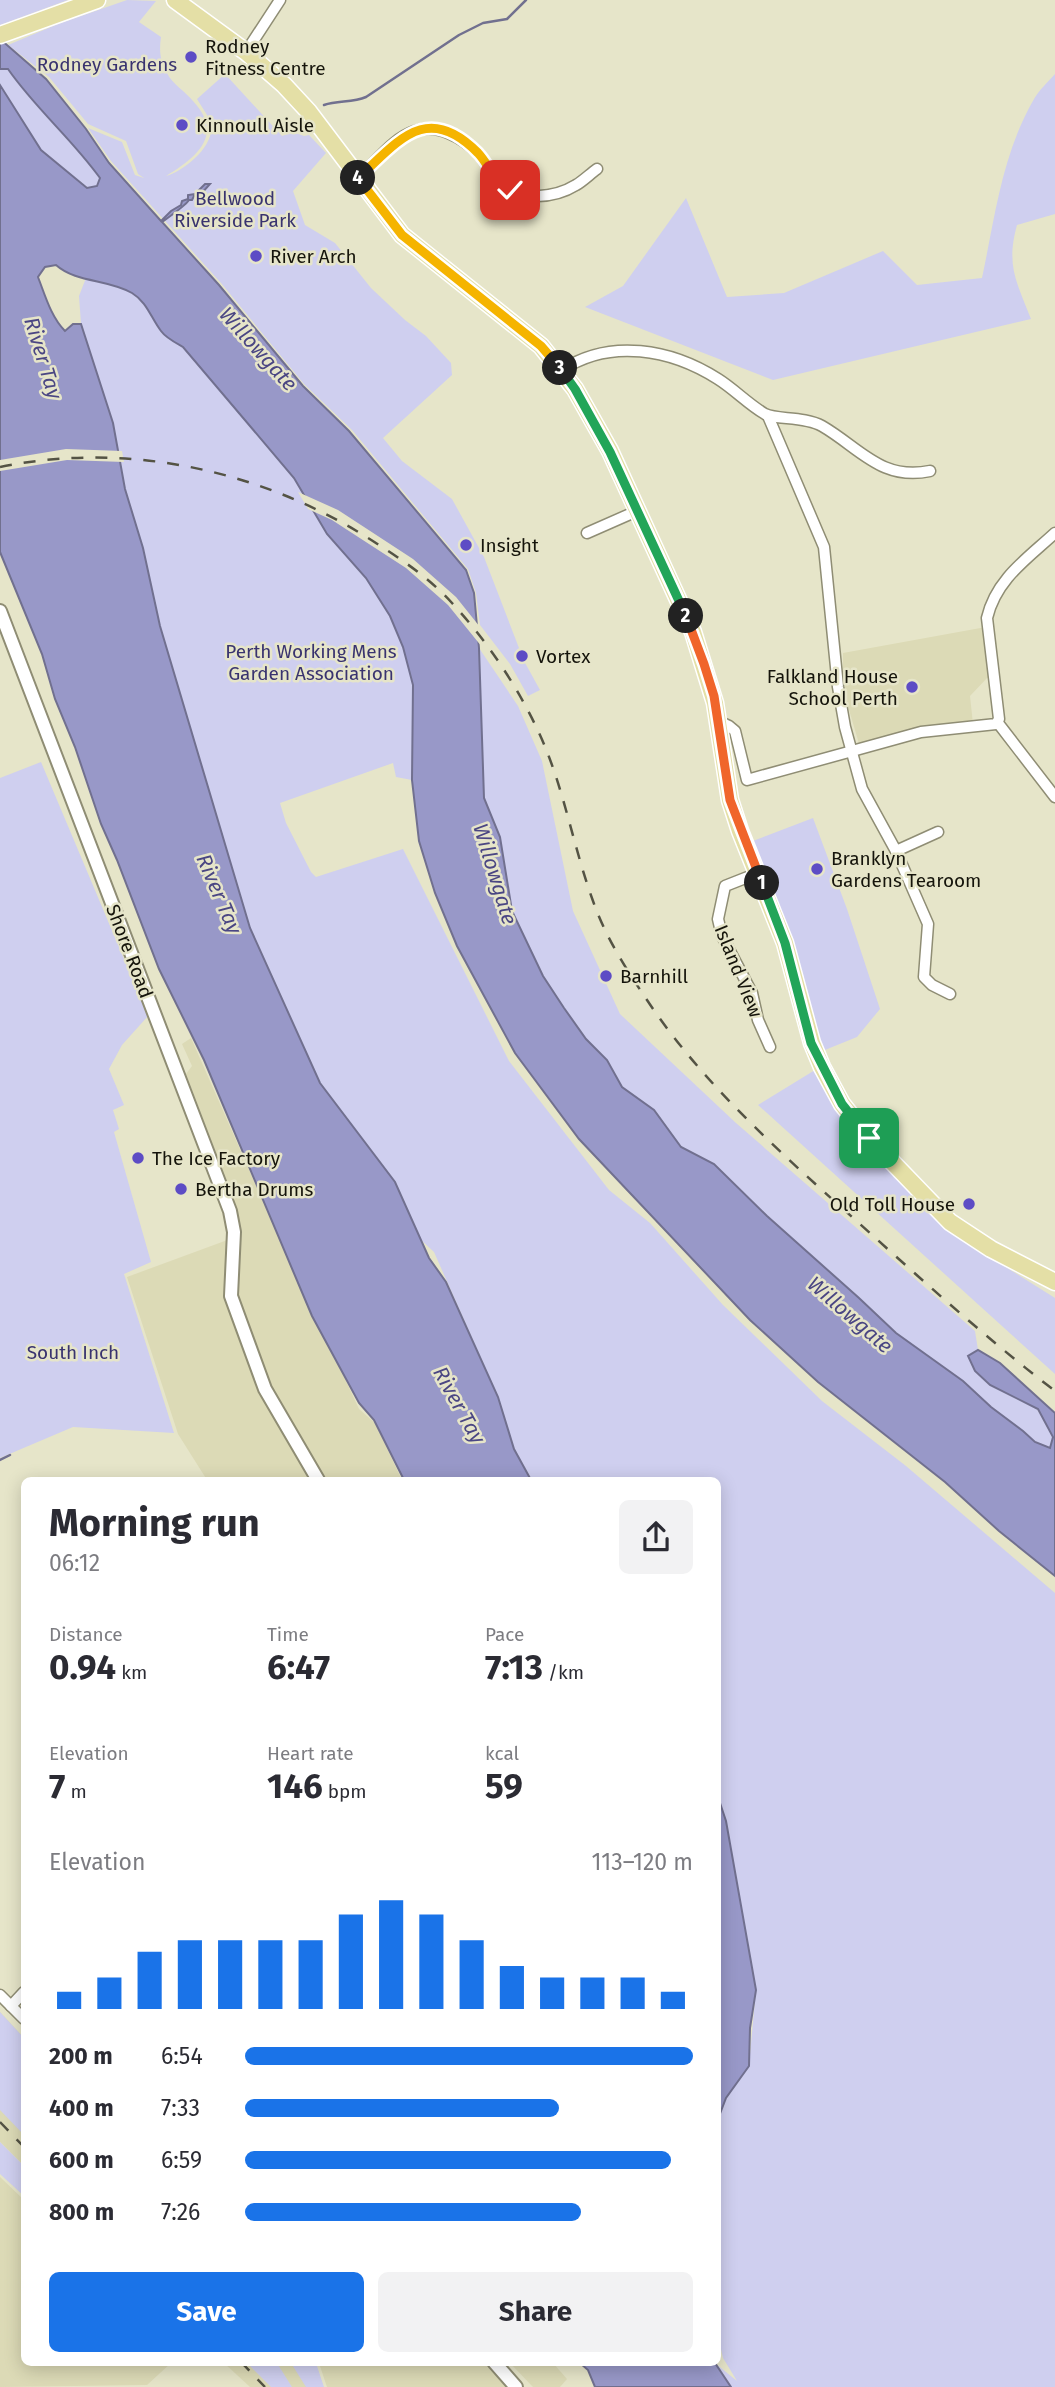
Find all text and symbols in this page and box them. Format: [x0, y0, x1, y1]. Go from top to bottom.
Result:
place label: Rodney Fitness Centre [205, 35, 326, 80]
marker: Rodney Fitness Centre [183, 49, 199, 65]
park label: Rodney Gardens [37, 53, 177, 76]
place label: Kinnoull Aisle [196, 114, 314, 137]
marker: Kinnoull Aisle [174, 117, 190, 133]
pin: 4 [340, 160, 376, 196]
pin [480, 160, 540, 220]
text: 4 [352, 166, 363, 189]
icon: check [491, 171, 529, 209]
park label: Bellwood Riverside Park [174, 187, 296, 232]
place label: River Arch [270, 245, 357, 268]
marker: River Arch [248, 248, 264, 264]
water label: Willowgate [213, 302, 303, 397]
water label: River Tay [18, 314, 68, 403]
pin: 3 [542, 350, 578, 386]
text: 3 [555, 356, 564, 379]
place label: Insight [480, 534, 539, 557]
marker: Insight [458, 537, 474, 553]
pin: 2 [668, 598, 704, 634]
text: 2 [681, 604, 690, 627]
park label: Perth Working Mens Garden Association [225, 640, 397, 685]
place label: Vortex [536, 645, 591, 668]
marker: Vortex [514, 648, 530, 664]
place label: Falkland House School Perth [767, 665, 898, 710]
marker: Falkland House School Perth [904, 679, 920, 695]
water label: Willowgate [467, 820, 523, 928]
place label: Branklyn Gardens Tearoom [831, 847, 981, 892]
water label: River Tay [191, 850, 248, 939]
marker: Branklyn Gardens Tearoom [809, 861, 825, 877]
pin: 1 [744, 866, 780, 900]
text: 1 [757, 871, 766, 894]
street label: Shore Road [101, 901, 158, 1001]
street label: Island View [710, 922, 768, 1021]
place label: Barnhill [620, 965, 688, 988]
marker: Barnhill [598, 968, 614, 984]
pin [839, 1108, 899, 1168]
icon: arrive [850, 1119, 888, 1157]
place label: The Ice Factory [152, 1147, 281, 1170]
marker: The Ice Factory [130, 1150, 146, 1166]
place label: Bertha Drums [195, 1178, 314, 1201]
marker: Bertha Drums [173, 1181, 189, 1197]
place label: Old Toll House [830, 1193, 955, 1216]
marker: Old Toll House [961, 1196, 977, 1212]
water label: Willowgate [802, 1271, 898, 1359]
park label: South Inch [27, 1341, 119, 1364]
water label: River Tay [427, 1362, 491, 1449]
text: Morning run [49, 1500, 260, 1546]
button: share [619, 1500, 693, 1574]
text: 06:12 [49, 1549, 100, 1577]
text: Distance [49, 1623, 123, 1646]
text: Time [267, 1623, 309, 1646]
text: Pace [485, 1623, 524, 1646]
text: 0.94 [49, 1646, 116, 1688]
text: 6:47 [267, 1646, 330, 1688]
text: 7:13 [485, 1646, 543, 1688]
text: km [116, 1661, 147, 1684]
text: /km [543, 1661, 584, 1684]
text: Elevation [49, 1742, 129, 1765]
text: Heart rate [267, 1742, 354, 1765]
text: kcal [485, 1742, 519, 1765]
text: 7 [49, 1765, 65, 1807]
text: 146 [267, 1765, 323, 1807]
text: 59 [485, 1765, 523, 1807]
text: m [65, 1780, 87, 1803]
text: bpm [323, 1780, 367, 1803]
text: Elevation [49, 1848, 145, 1876]
text: 113–120 m [592, 1848, 693, 1876]
text: 200 m [49, 2042, 113, 2070]
text: 6:54 [161, 2042, 203, 2070]
text: 400 m [49, 2094, 114, 2122]
text: 7:33 [161, 2094, 200, 2122]
text: 600 m [49, 2146, 114, 2174]
text: 6:59 [161, 2146, 202, 2174]
text: 800 m [49, 2198, 114, 2226]
text: 7:26 [161, 2198, 200, 2226]
button: Save [49, 2272, 364, 2352]
button: Share [378, 2272, 693, 2352]

